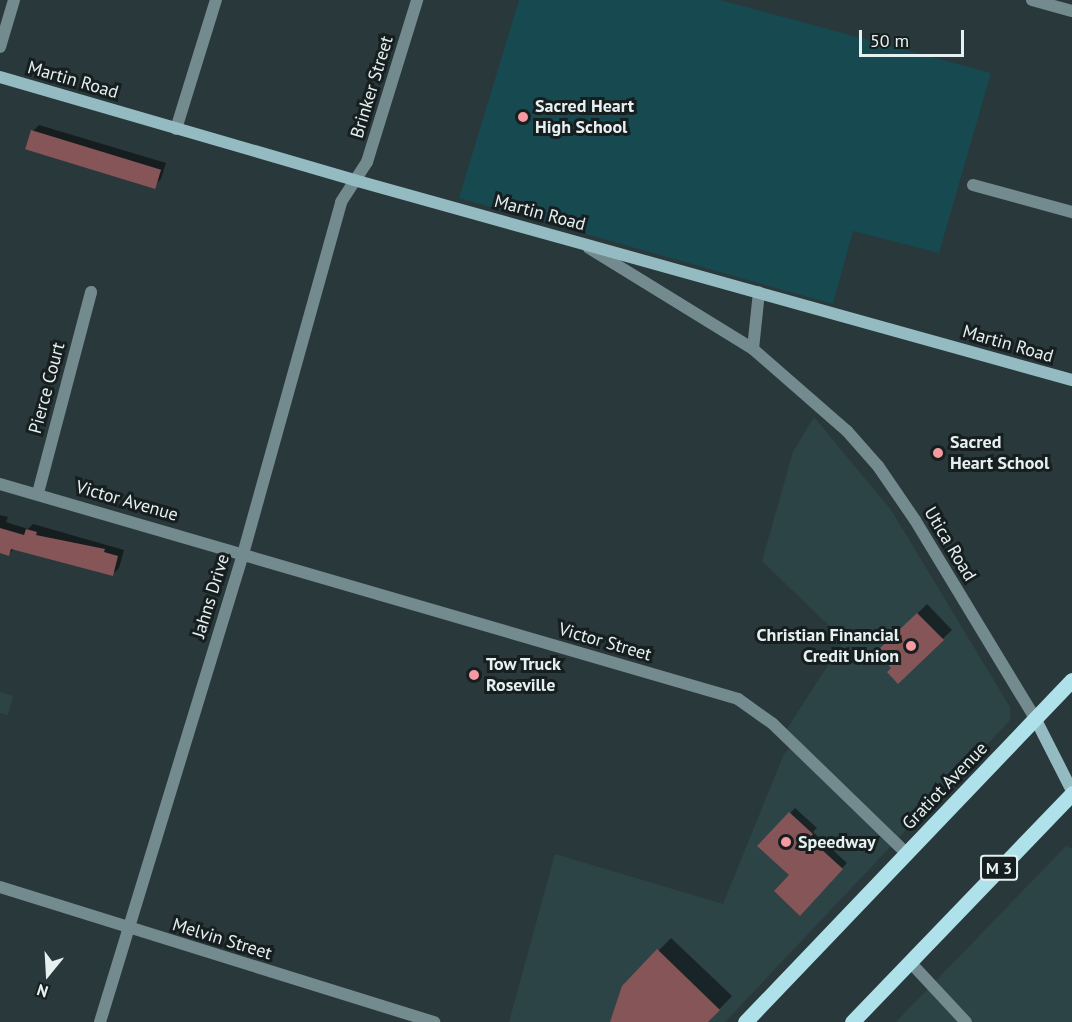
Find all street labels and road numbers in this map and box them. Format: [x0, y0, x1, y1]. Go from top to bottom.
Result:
street label: Brinker Street [346, 33, 398, 141]
street label: Martin Road [25, 57, 121, 103]
street label: Martin Road [492, 190, 588, 236]
street label: Martin Road [960, 321, 1056, 367]
street label: Pierce Court [24, 340, 70, 436]
street label: Victor Avenue [73, 476, 181, 526]
street label: Utica Road [919, 503, 981, 585]
street label: Jahns Drive [188, 551, 234, 641]
street label: Victor Street [556, 618, 654, 666]
street label: Gratiot Avenue [898, 738, 992, 834]
road number: M 3 [980, 855, 1018, 881]
street label: Melvin Street [170, 914, 274, 964]

